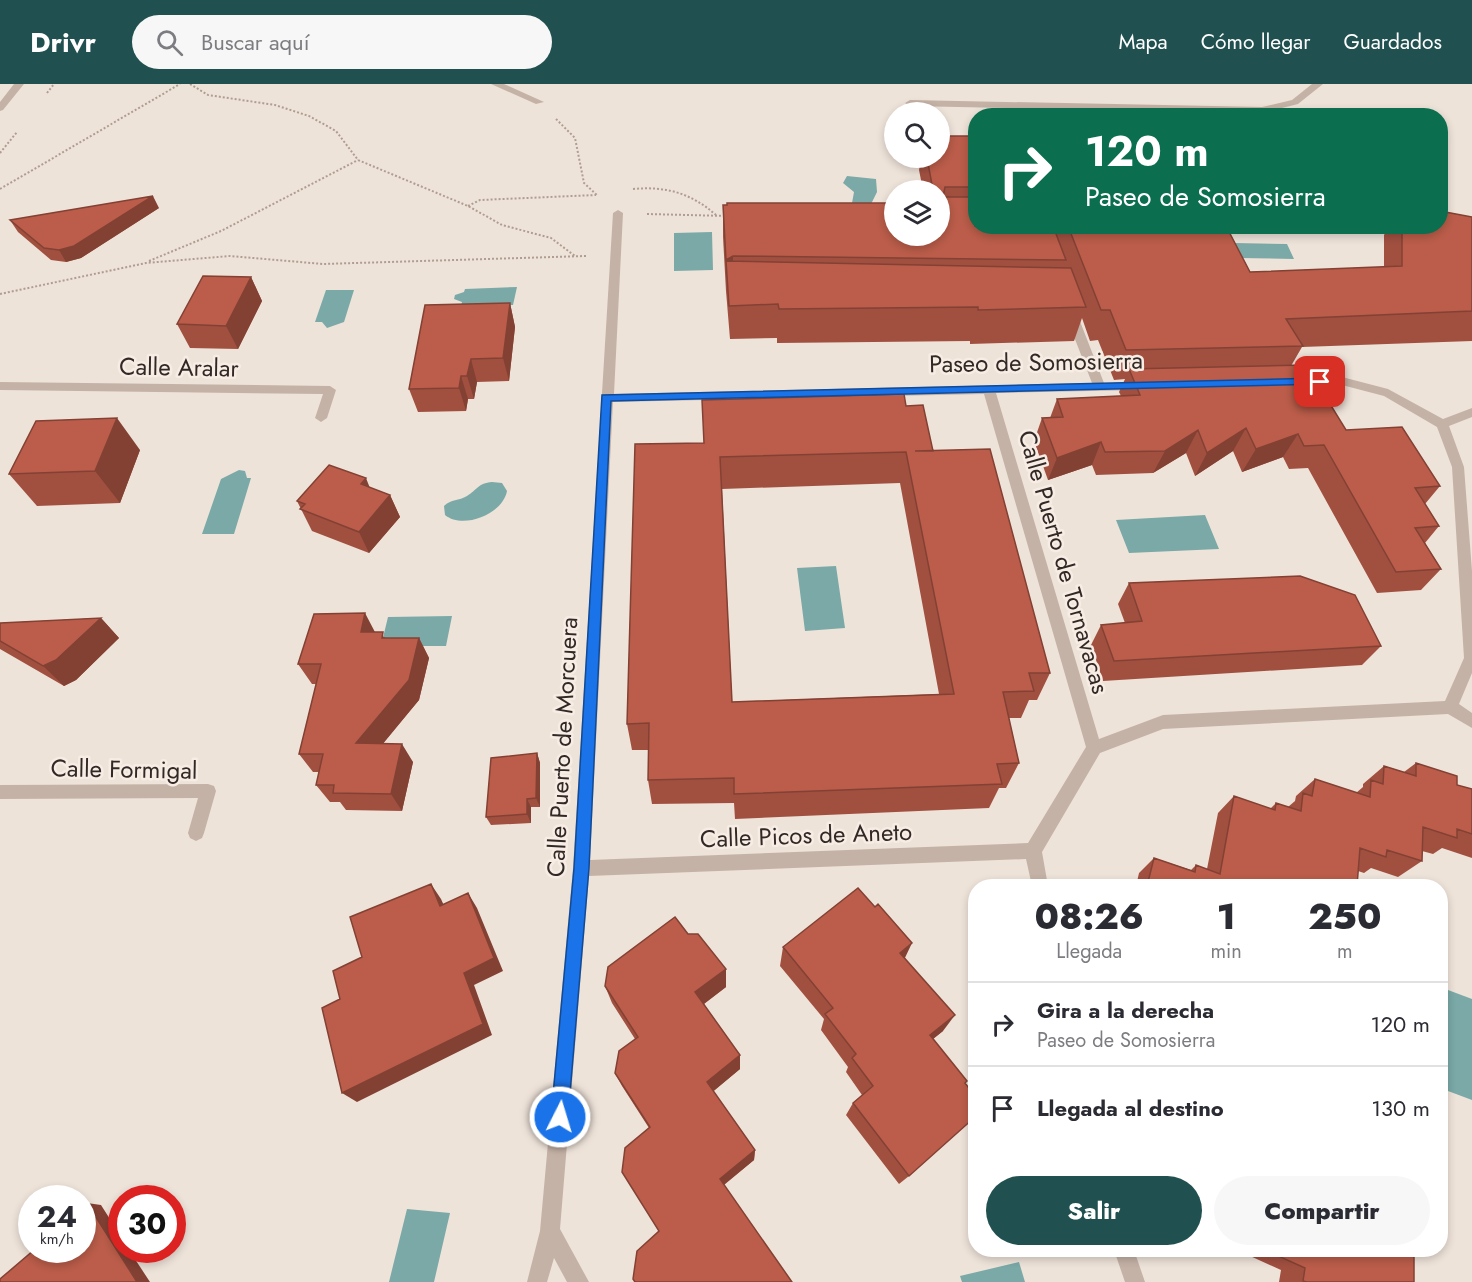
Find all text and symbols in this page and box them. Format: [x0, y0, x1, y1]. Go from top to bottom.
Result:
search box [132, 15, 552, 69]
text: Drivr [30, 22, 96, 63]
icon: search [153, 26, 186, 59]
text: Buscar aquí [201, 26, 309, 58]
text: Mapa [1118, 27, 1168, 57]
text: Cómo llegar [1201, 27, 1310, 57]
text: Guardados [1343, 27, 1442, 57]
map controls [884, 102, 950, 246]
button: search [884, 102, 950, 168]
text: 120 m [1085, 121, 1209, 182]
icon: right [986, 132, 1064, 210]
text: Paseo de Somosierra [1085, 177, 1326, 216]
button: layers [884, 180, 950, 246]
street label: Paseo de Somosierra [929, 343, 1143, 381]
street label: Calle Aralar [119, 348, 240, 386]
pin [1294, 356, 1345, 407]
icon: arrive [1303, 365, 1336, 398]
street label: Calle Puerto de Tornavacas [1010, 426, 1118, 698]
street label: Calle Puerto de Morcuera [538, 616, 586, 878]
street label: Calle Formigal [50, 750, 198, 788]
street label: Calle Picos de Aneto [699, 814, 913, 856]
text: 08:26 [1035, 890, 1144, 942]
text: 1 [1217, 890, 1236, 942]
text: 250 [1308, 890, 1381, 942]
text: Llegada [1056, 937, 1122, 966]
text: min [1210, 937, 1242, 966]
text: m [1337, 937, 1353, 966]
text: Gira a la derecha [1037, 994, 1214, 1026]
icon: right [986, 1008, 1019, 1041]
text: 120 m [1371, 1008, 1430, 1040]
text: Paseo de Somosierra [1037, 1026, 1215, 1055]
position arrow [528, 1085, 592, 1149]
icon: arrive [986, 1092, 1019, 1125]
text: Llegada al destino [1037, 1092, 1224, 1124]
text: 130 m [1371, 1092, 1430, 1124]
button: Salir [986, 1176, 1202, 1245]
button: Compartir [1214, 1176, 1430, 1245]
speed limit sign: 30 [108, 1185, 186, 1263]
text: 24 [37, 1195, 77, 1238]
text: km/h [40, 1228, 74, 1250]

